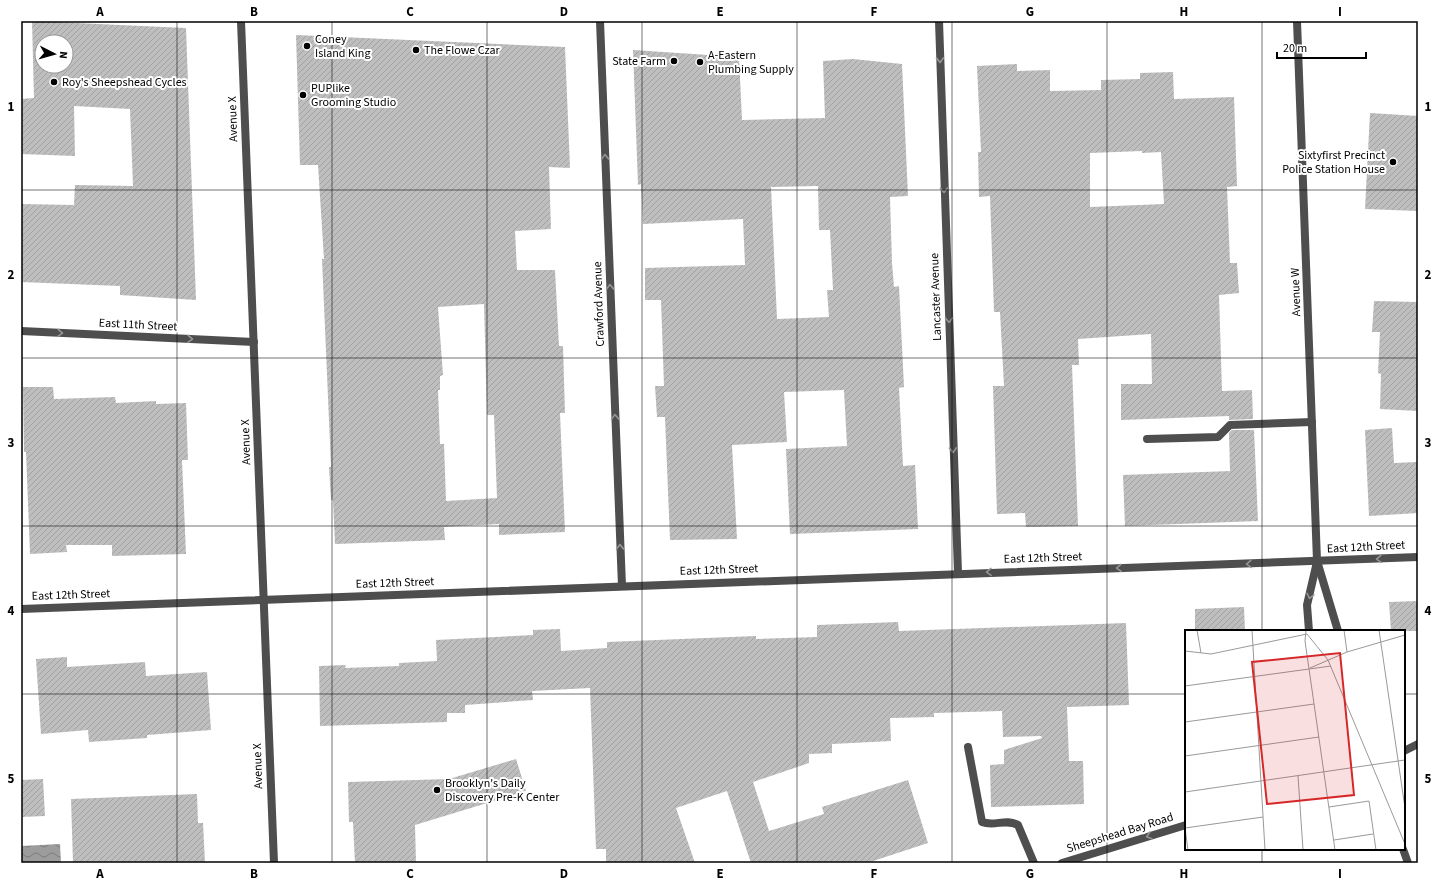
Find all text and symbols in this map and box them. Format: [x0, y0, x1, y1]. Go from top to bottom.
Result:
text: A [95, 3, 104, 21]
text: B [250, 3, 258, 21]
text: C [406, 3, 414, 21]
text: D [560, 3, 568, 21]
text: E [716, 3, 724, 21]
text: F [871, 3, 878, 21]
text: G [1026, 3, 1034, 21]
text: H [1180, 3, 1188, 21]
text: I [1338, 3, 1342, 21]
place label: Coney Island King [315, 31, 370, 62]
north arrow [34, 34, 74, 74]
scale bar [1277, 34, 1366, 60]
text: 20 m [1283, 40, 1307, 57]
marker: Coney Island King [302, 41, 312, 51]
place label: The Flowe Czar [424, 42, 500, 59]
marker: The Flowe Czar [411, 45, 421, 55]
place label: A-Eastern Plumbing Supply [708, 47, 794, 78]
text: N [56, 51, 71, 59]
place label: State Farm [612, 53, 666, 70]
marker: State Farm [669, 56, 679, 66]
marker: A-Eastern Plumbing Supply [695, 57, 705, 67]
one-way arrow [936, 57, 944, 63]
place label: Roy's Sheepshead Cycles [62, 74, 187, 91]
marker: Roy's Sheepshead Cycles [49, 77, 59, 87]
place label: PUPlike Grooming Studio [311, 80, 396, 111]
marker: PUPlike Grooming Studio [298, 90, 308, 100]
street label: Avenue X [224, 96, 242, 142]
text: 1 [8, 98, 15, 116]
text: 1 [1425, 98, 1432, 116]
place label: Sixtyfirst Precinct Police Station House [1282, 147, 1385, 178]
one-way arrow [601, 154, 609, 160]
marker: Sixtyfirst Precinct Police Station House [1388, 157, 1398, 167]
one-way arrow [940, 187, 949, 193]
street label: Lancaster Avenue [926, 253, 946, 341]
street label: Crawford Avenue [589, 261, 609, 347]
text: 2 [8, 266, 15, 284]
text: 2 [1425, 266, 1432, 284]
street label: Avenue W [1287, 267, 1305, 317]
one-way arrow [606, 284, 614, 290]
street label: East 11th Street [98, 314, 178, 336]
one-way arrow [945, 317, 953, 323]
one-way arrow [57, 329, 63, 337]
one-way arrow [187, 335, 193, 344]
one-way arrow [611, 414, 620, 420]
street label: Avenue X [237, 419, 255, 465]
text: 3 [8, 434, 15, 452]
text: 3 [1425, 434, 1432, 452]
one-way arrow [949, 447, 958, 453]
street label: East 12th Street [1326, 536, 1406, 558]
one-way arrow [616, 544, 625, 550]
street label: East 12th Street [1003, 548, 1083, 568]
one-way arrow [1376, 554, 1382, 563]
one-way arrow [1246, 559, 1252, 568]
street label: East 12th Street [679, 560, 759, 580]
one-way arrow [1116, 563, 1122, 572]
one-way arrow [986, 568, 992, 576]
street label: East 12th Street [355, 573, 435, 593]
street label: East 12th Street [31, 585, 111, 605]
one-way arrow [1306, 593, 1314, 599]
text: 4 [8, 602, 15, 620]
text: 4 [1425, 602, 1432, 620]
inset map [1185, 630, 1405, 850]
street label: Avenue X [249, 743, 267, 789]
text: 5 [8, 770, 15, 788]
text: 5 [1425, 770, 1432, 788]
place label: Brooklyn's Daily Discovery Pre-K Center [445, 775, 560, 806]
marker: Brooklyn's Daily Discovery Pre-K Center [432, 785, 442, 795]
street label: Sheepshead Bay Road [1065, 809, 1175, 857]
one-way arrow [1145, 832, 1152, 840]
text: A [95, 865, 104, 883]
text: B [250, 865, 258, 883]
text: C [406, 865, 414, 883]
text: D [560, 865, 568, 883]
text: E [716, 865, 724, 883]
text: F [871, 865, 878, 883]
text: G [1026, 865, 1034, 883]
text: H [1180, 865, 1188, 883]
text: I [1338, 865, 1342, 883]

